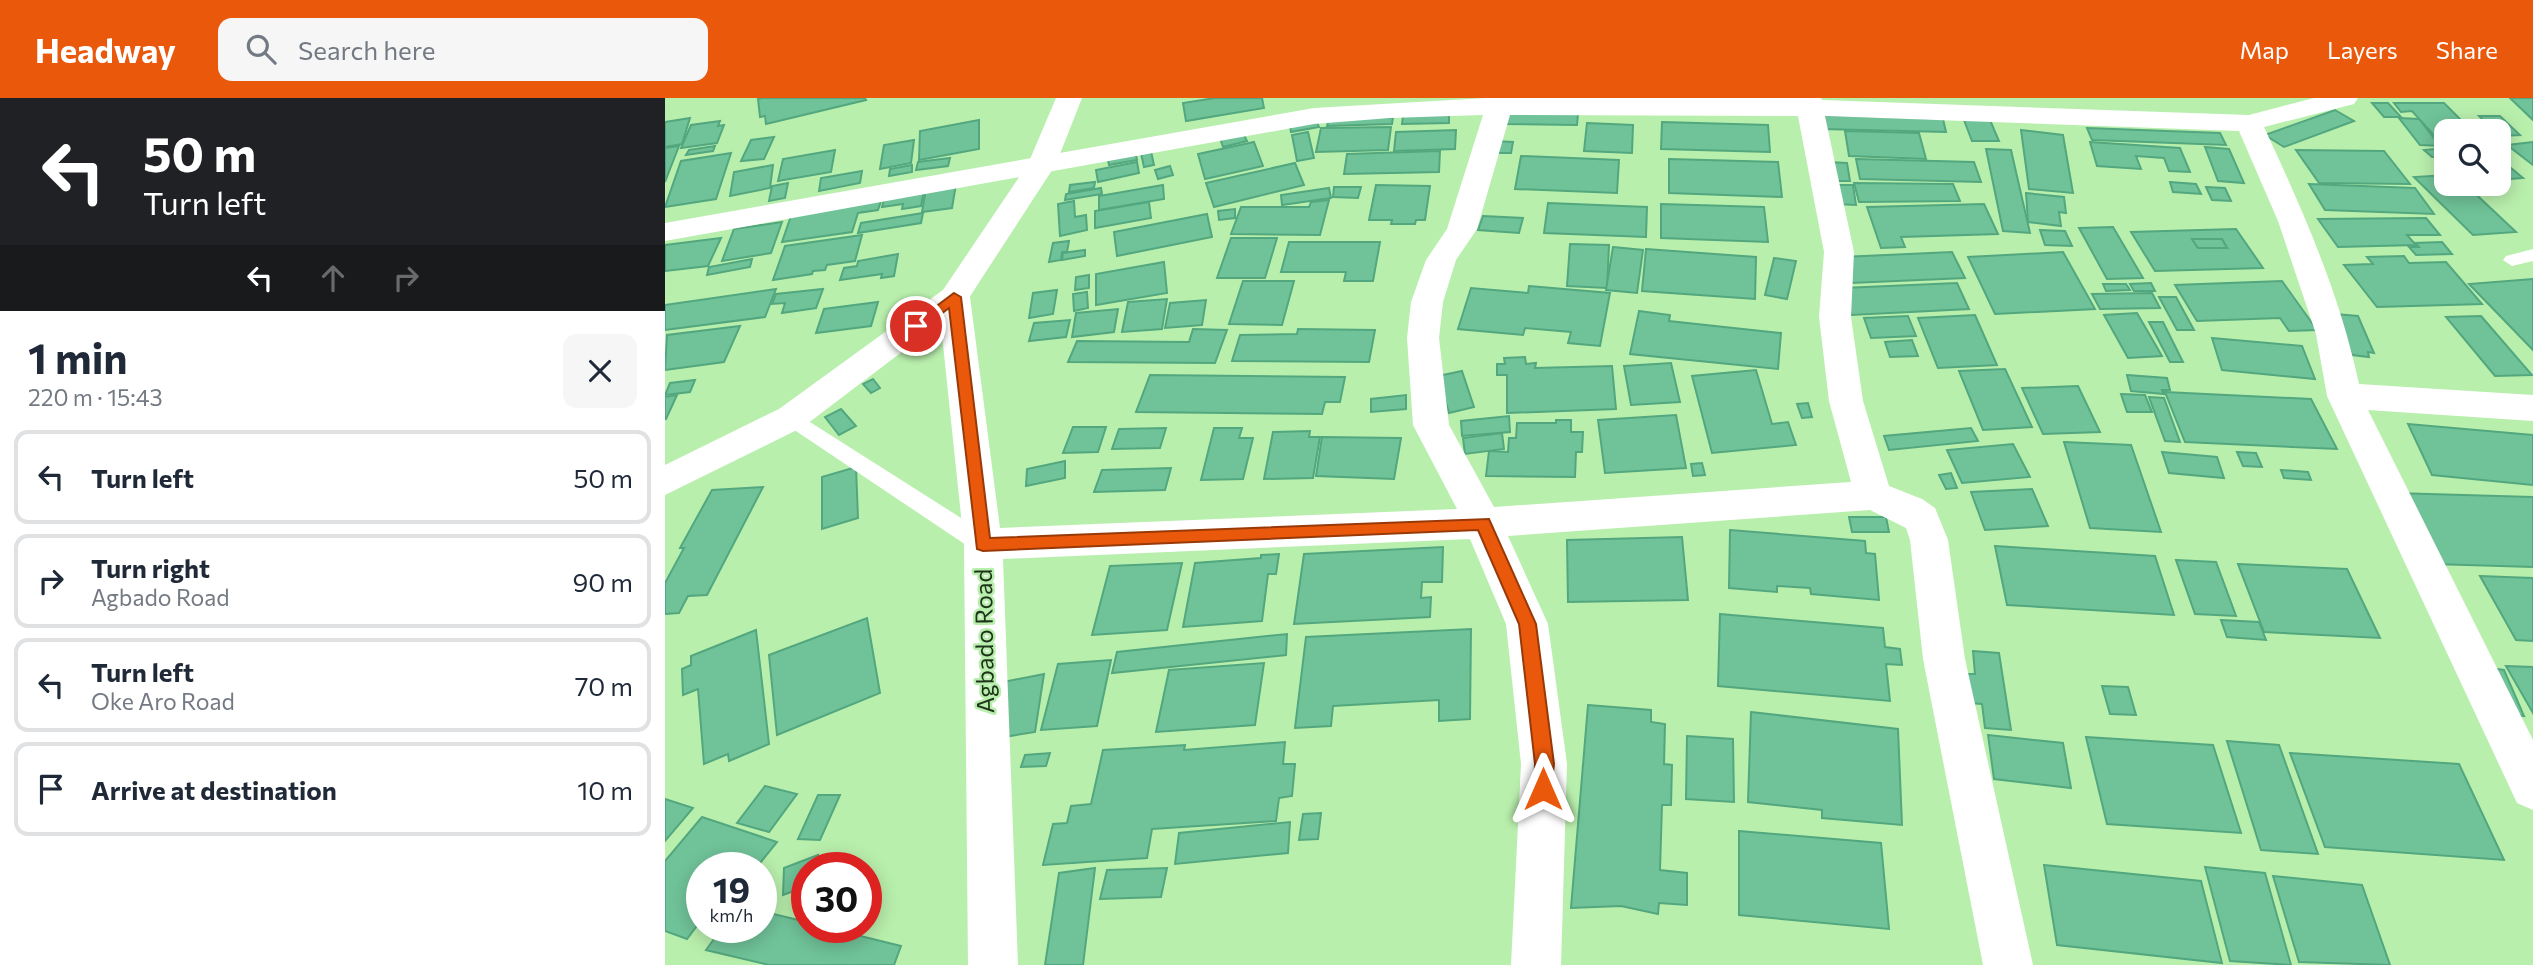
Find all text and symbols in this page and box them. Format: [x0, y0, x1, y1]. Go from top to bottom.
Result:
search box [218, 18, 708, 81]
text: Headway [35, 29, 176, 70]
icon: search [242, 30, 280, 68]
text: Search here [298, 34, 436, 65]
text: Map [2240, 35, 2289, 64]
text: Layers [2327, 35, 2398, 64]
text: Share [2436, 35, 2498, 64]
map controls [2434, 119, 2511, 196]
button: search [2434, 119, 2511, 196]
text: 50 m [143, 122, 256, 182]
icon: left [28, 126, 119, 217]
text: Turn left [143, 182, 267, 222]
icon: left [241, 259, 279, 297]
icon: ahead [314, 259, 352, 297]
icon: right [387, 259, 425, 297]
pin [886, 296, 946, 356]
icon: arrive [897, 307, 935, 345]
text: 1 min [28, 331, 128, 383]
button: close [563, 334, 637, 408]
text: 220 m · 15:43 [28, 383, 163, 411]
icon: left [32, 458, 70, 496]
text: Turn left [91, 462, 194, 493]
text: 50 m [573, 462, 633, 493]
text: Turn right [91, 552, 210, 583]
icon: right [32, 562, 70, 600]
text: 90 m [573, 566, 633, 597]
street label: Agbado Road [968, 568, 999, 714]
text: Agbado Road [91, 583, 230, 611]
text: Turn left [91, 656, 194, 687]
icon: left [32, 666, 70, 704]
text: 70 m [575, 670, 633, 701]
text: Oke Aro Road [91, 687, 235, 715]
position arrow [1506, 752, 1580, 826]
icon: arrive [32, 770, 70, 808]
text: Arrive at destination [91, 774, 337, 805]
text: 10 m [577, 774, 633, 805]
speed limit sign: 30 [791, 852, 882, 943]
text: 19 [713, 867, 750, 910]
text: km/h [710, 904, 753, 926]

